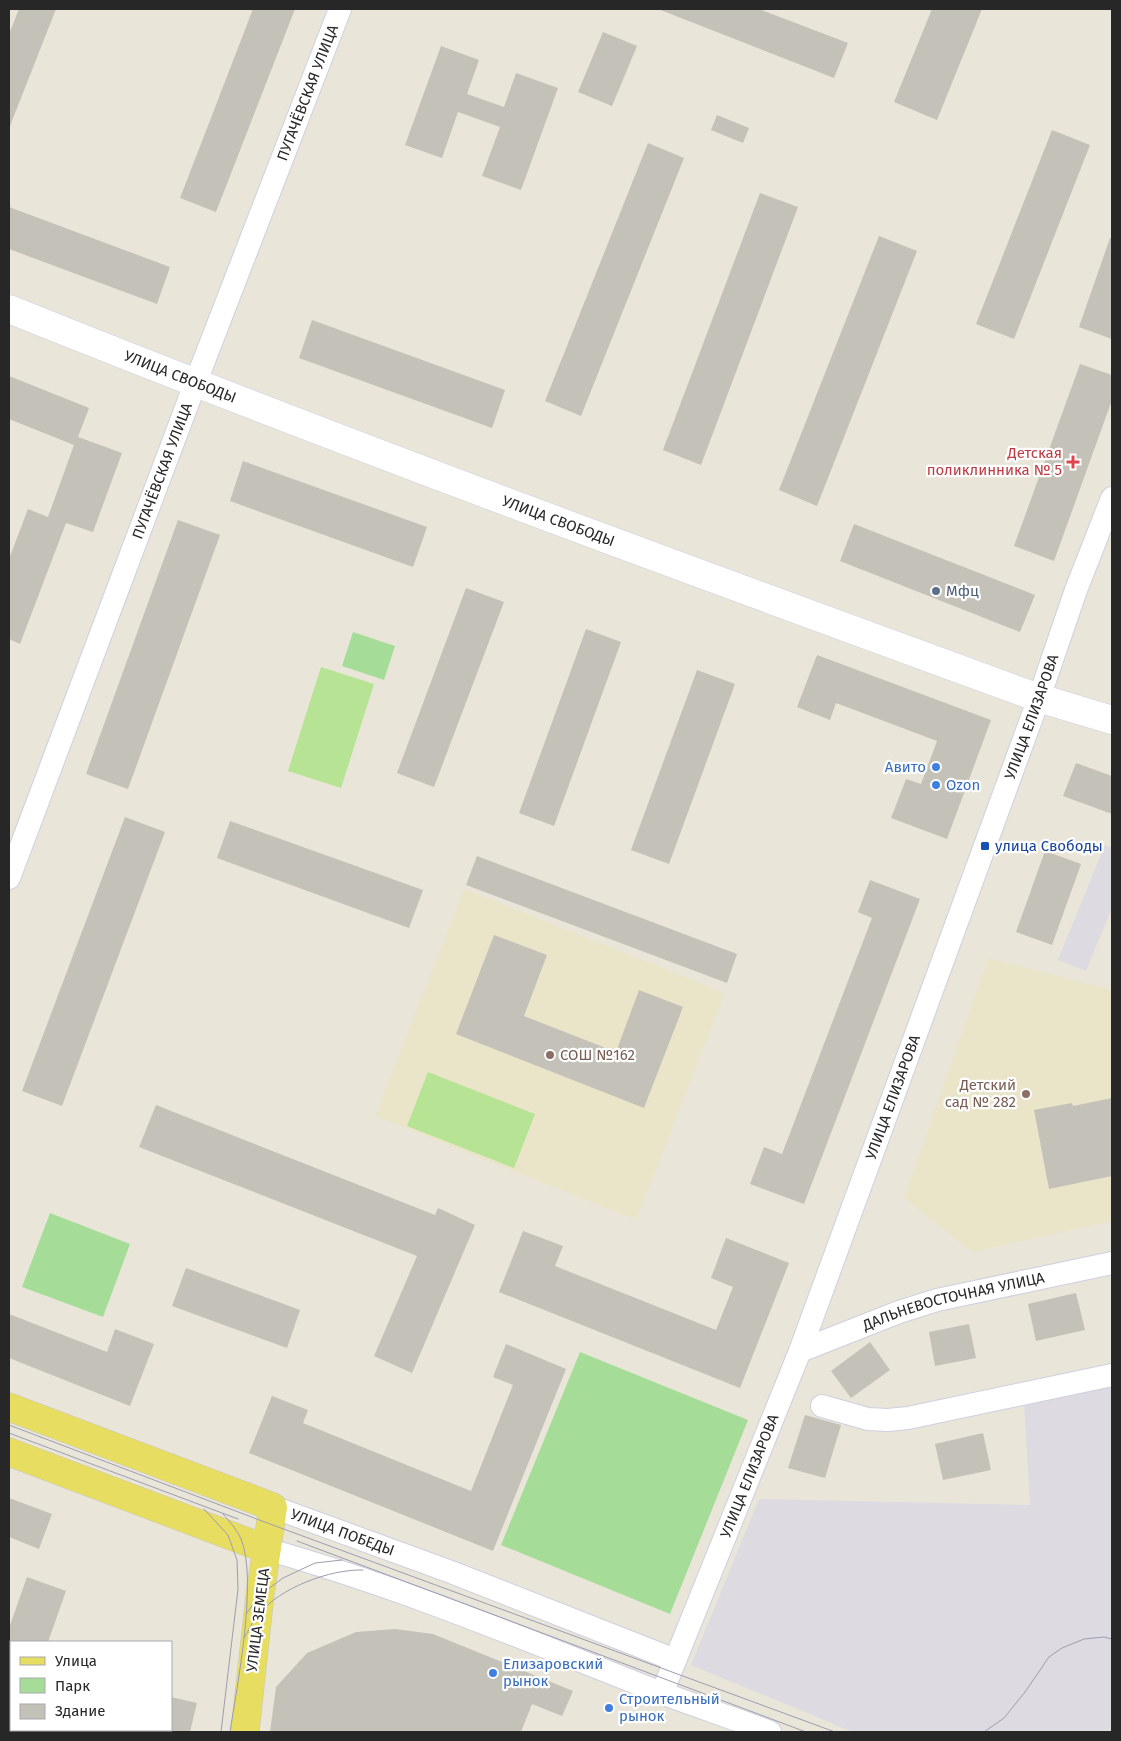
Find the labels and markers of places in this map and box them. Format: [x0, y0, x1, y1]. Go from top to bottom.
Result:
place label: Детская поликлинника № 5 [927, 444, 1062, 479]
marker: Детская поликлинника № 5 [1066, 455, 1080, 469]
place label: Мфц [946, 582, 979, 600]
marker: Мфц [930, 585, 942, 597]
place label: Авито [885, 758, 926, 776]
marker: Авито [930, 761, 942, 773]
place label: Ozon [946, 776, 980, 794]
marker: Ozon [930, 779, 942, 791]
place label: улица Свободы [995, 837, 1103, 855]
marker: улица Свободы [979, 840, 991, 852]
place label: СОШ №162 [560, 1046, 635, 1064]
marker: СОШ №162 [544, 1049, 556, 1061]
place label: Детский сад № 282 [945, 1076, 1016, 1111]
marker: Детский сад № 282 [1020, 1088, 1032, 1100]
place label: Елизаровский рынок [503, 1655, 603, 1690]
marker: Елизаровский рынок [487, 1667, 499, 1679]
place label: Строительный рынок [619, 1690, 720, 1725]
marker: Строительный рынок [603, 1702, 615, 1714]

